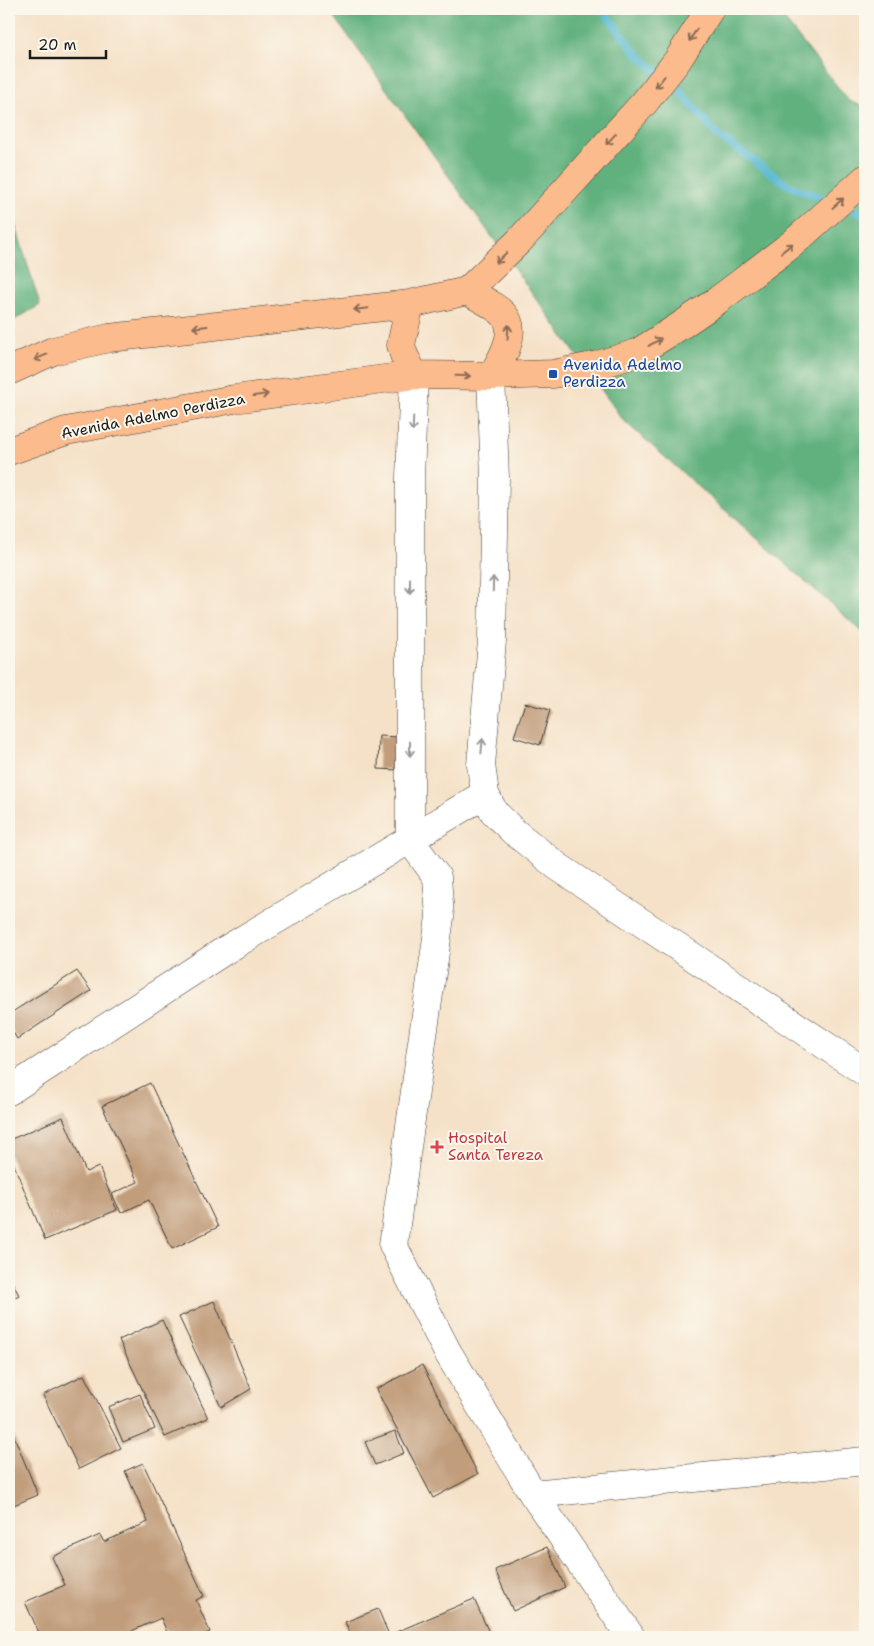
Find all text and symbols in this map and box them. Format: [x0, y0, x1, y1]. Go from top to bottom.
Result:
one-way arrow [688, 27, 698, 41]
scale bar [30, 28, 106, 60]
text: 20 m [38, 35, 77, 55]
one-way arrow [655, 75, 666, 88]
one-way arrow [605, 133, 617, 145]
one-way arrow [832, 197, 845, 209]
one-way arrow [780, 242, 793, 253]
one-way arrow [494, 252, 507, 264]
one-way arrow [354, 304, 370, 314]
one-way arrow [192, 322, 208, 332]
one-way arrow [504, 324, 513, 340]
one-way arrow [647, 336, 661, 346]
one-way arrow [34, 352, 49, 362]
place label: Avenida Adelmo Perdizza [563, 355, 682, 392]
marker: Avenida Adelmo Perdizza [547, 368, 559, 380]
one-way arrow [454, 371, 471, 381]
street label: Avenida Adelmo Perdizza [60, 388, 247, 444]
one-way arrow [253, 390, 269, 400]
one-way arrow [408, 415, 417, 431]
one-way arrow [488, 576, 498, 592]
one-way arrow [405, 578, 415, 594]
one-way arrow [478, 738, 487, 754]
one-way arrow [405, 740, 415, 756]
place label: Hospital Santa Tereza [448, 1128, 544, 1165]
marker: Hospital Santa Tereza [430, 1140, 444, 1154]

